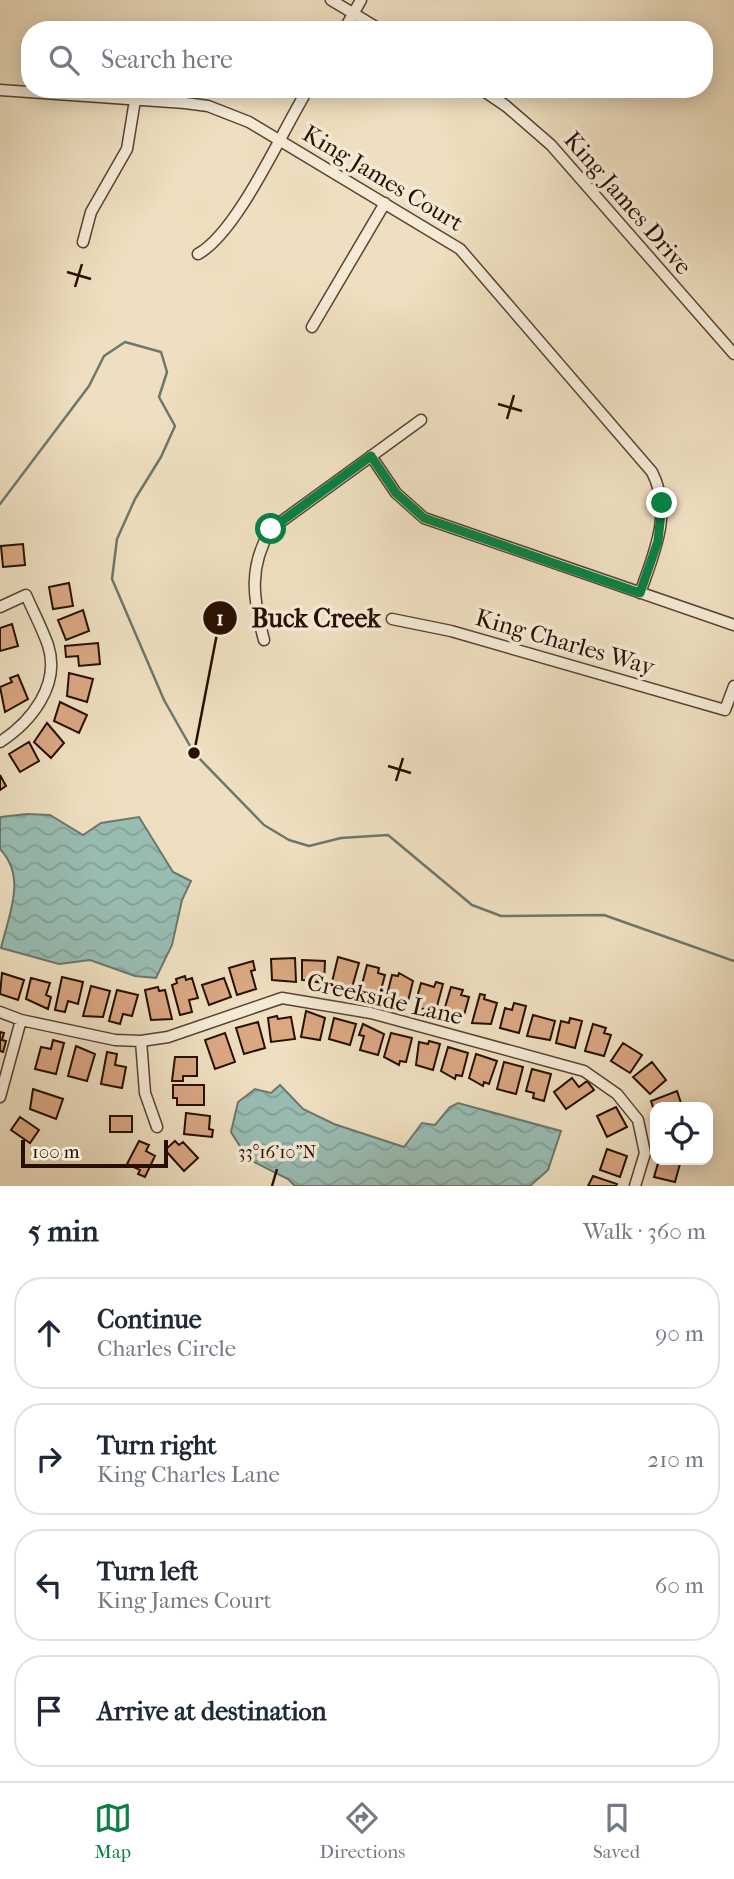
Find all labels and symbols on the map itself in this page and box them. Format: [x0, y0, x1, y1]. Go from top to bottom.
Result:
street label: King James Court [298, 119, 469, 237]
street label: King James Drive [558, 126, 698, 280]
route end [646, 487, 677, 518]
route start [255, 513, 286, 544]
callout: Buck Creek [202, 594, 394, 641]
text: Buck Creek [251, 603, 382, 634]
street label: King Charles Way [472, 603, 659, 681]
text: 1 [216, 606, 224, 630]
street label: Creekside Lane [304, 967, 466, 1031]
scale bar [21, 1137, 168, 1169]
text: 33°16'10"N [238, 1142, 316, 1163]

